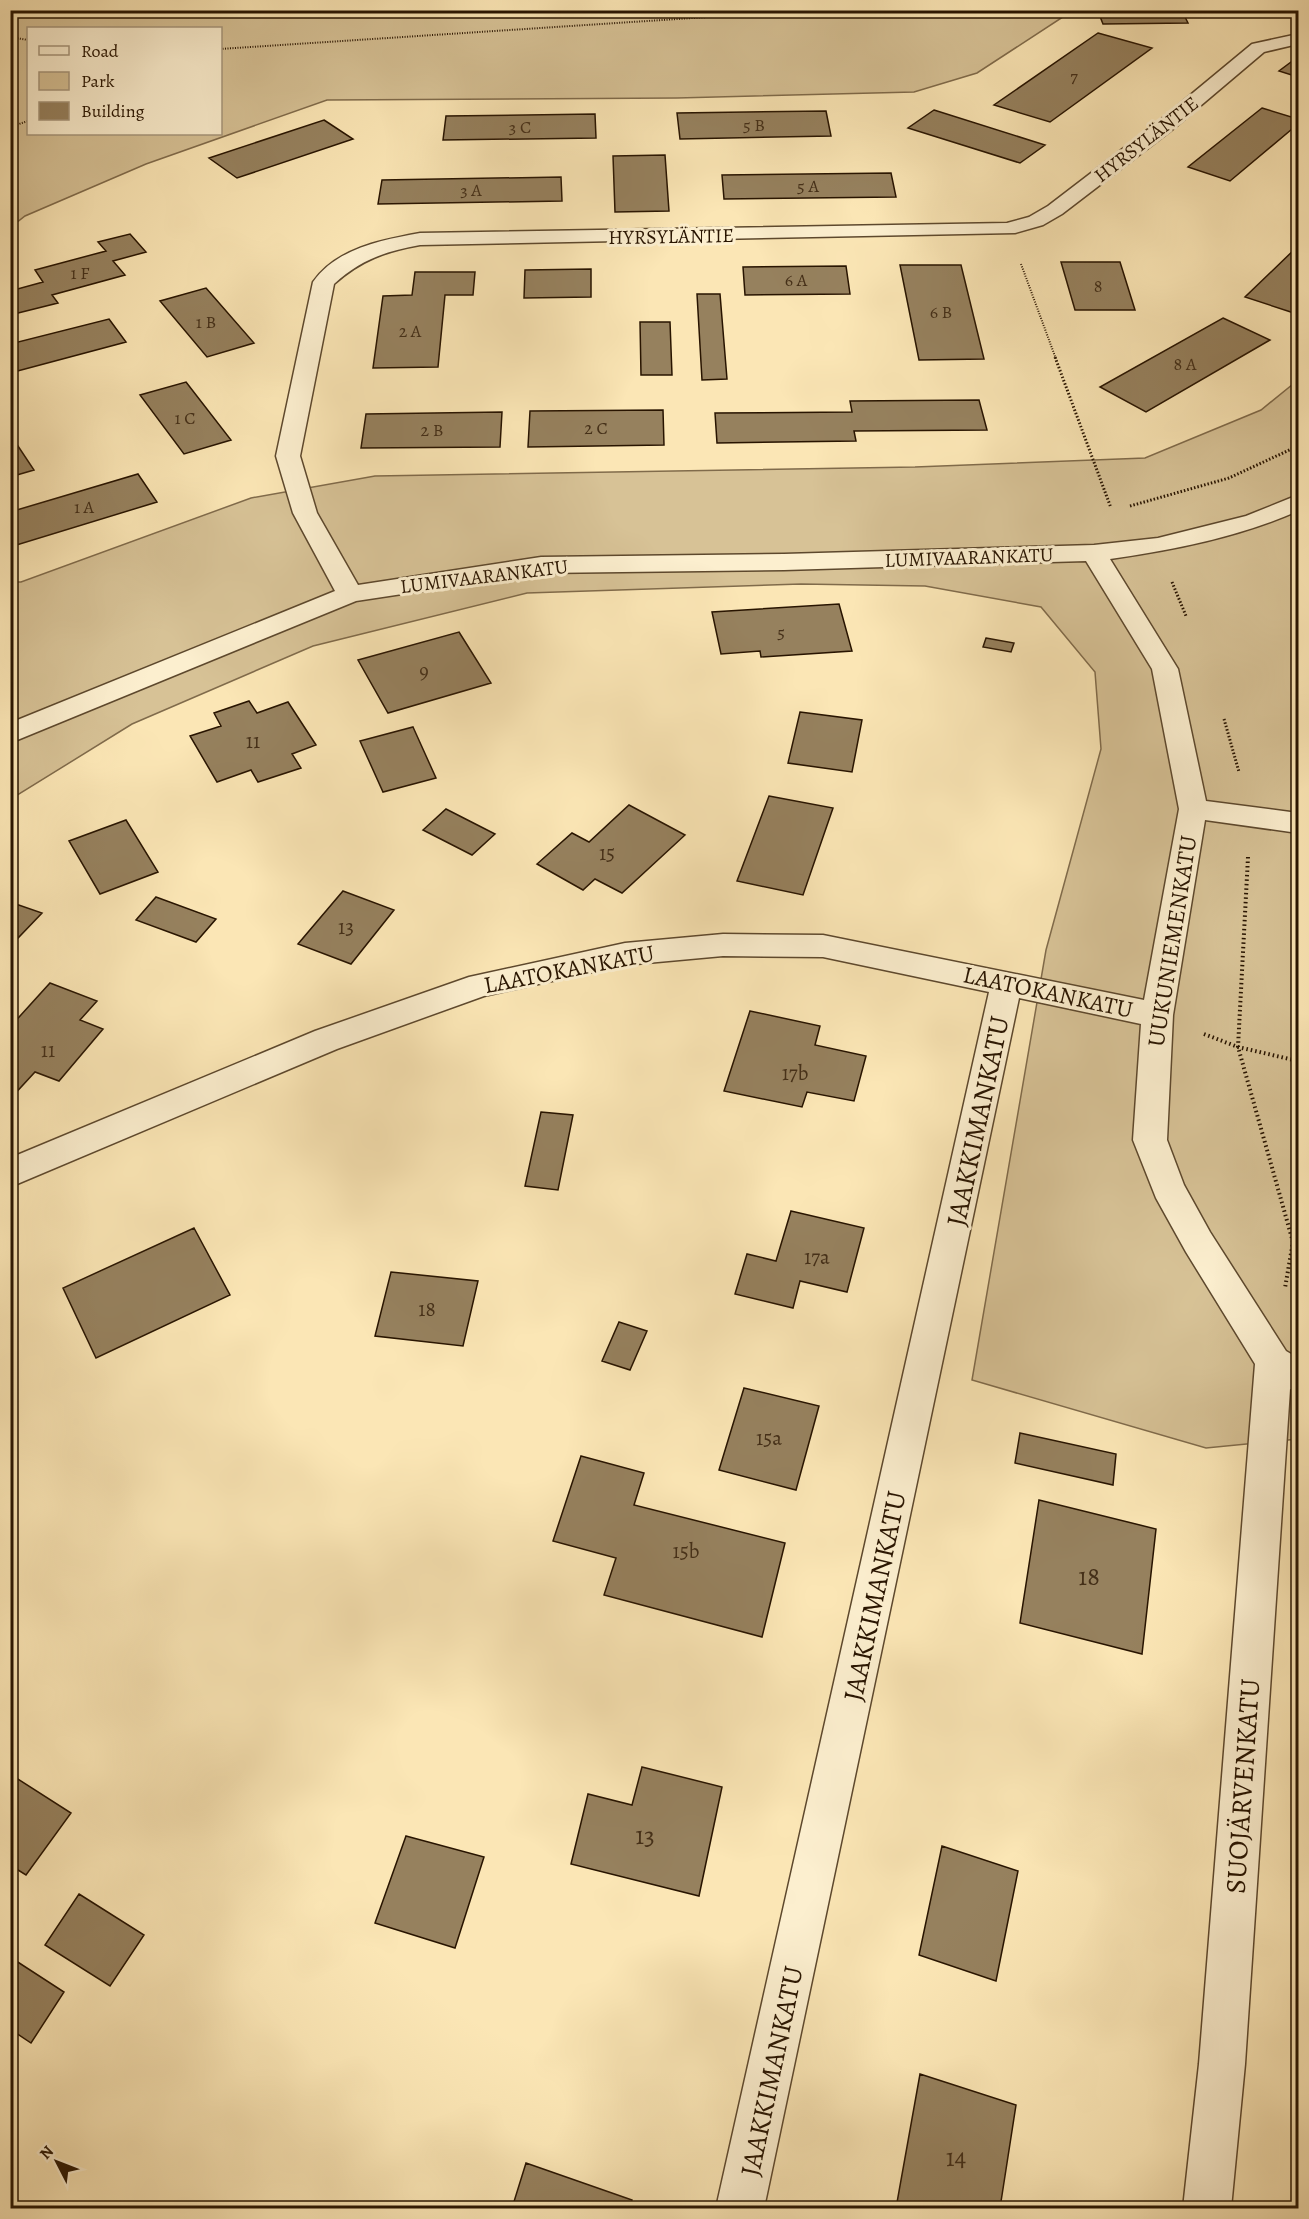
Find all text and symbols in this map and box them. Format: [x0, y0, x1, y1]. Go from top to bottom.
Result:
legend [27, 27, 222, 135]
text: Road [81, 39, 119, 63]
house number: 7 [1070, 64, 1078, 88]
text: Park [81, 69, 115, 93]
street label: HYRSYLÄNTIE [1088, 90, 1204, 189]
text: Building [81, 99, 145, 123]
house number: 5 B [743, 113, 765, 137]
house number: 3 C [509, 115, 531, 139]
house number: 5 A [797, 174, 819, 198]
house number: 3 A [460, 178, 482, 202]
street label: HYRSYLÄNTIE [608, 222, 734, 251]
house number: 1 F [71, 261, 89, 285]
house number: 6 A [785, 268, 808, 292]
house number: 8 [1094, 274, 1102, 298]
house number: 6 B [930, 300, 952, 324]
house number: 1 B [196, 310, 216, 334]
house number: 2 A [399, 319, 422, 343]
house number: 8 A [1174, 352, 1197, 376]
house number: 1 C [175, 406, 196, 430]
house number: 2 C [584, 416, 608, 440]
house number: 2 B [421, 418, 443, 442]
house number: 1 A [74, 495, 95, 519]
street label: LUMIVAARANKATU [884, 541, 1054, 574]
street label: LUMIVAARANKATU [399, 553, 570, 600]
house number: 5 [777, 620, 785, 644]
house number: 9 [419, 657, 429, 685]
house number: 11 [246, 727, 260, 755]
street label: UUKUNIEMENKATU [1139, 833, 1205, 1049]
house number: 15 [599, 839, 615, 867]
house number: 13 [338, 913, 354, 941]
street label: LAATOKANKATU [481, 937, 657, 1001]
street label: LAATOKANKATU [960, 958, 1136, 1026]
street label: JAAKKIMANKATU [937, 1012, 1019, 1230]
house number: 11 [41, 1036, 55, 1064]
house number: 17b [782, 1059, 808, 1087]
house number: 17a [804, 1243, 830, 1271]
house number: 18 [418, 1295, 436, 1323]
house number: 15a [756, 1424, 782, 1452]
street label: JAAKKIMANKATU [834, 1487, 916, 1705]
house number: 15b [673, 1537, 699, 1565]
house number: 18 [1078, 1559, 1100, 1594]
street label: SUOJÄRVENKATU [1217, 1677, 1269, 1895]
house number: 13 [635, 1818, 655, 1853]
street label: JAAKKIMANKATU [731, 1962, 813, 2180]
north arrow [27, 2132, 87, 2192]
house number: 14 [946, 2140, 967, 2175]
text: N [35, 2141, 59, 2164]

